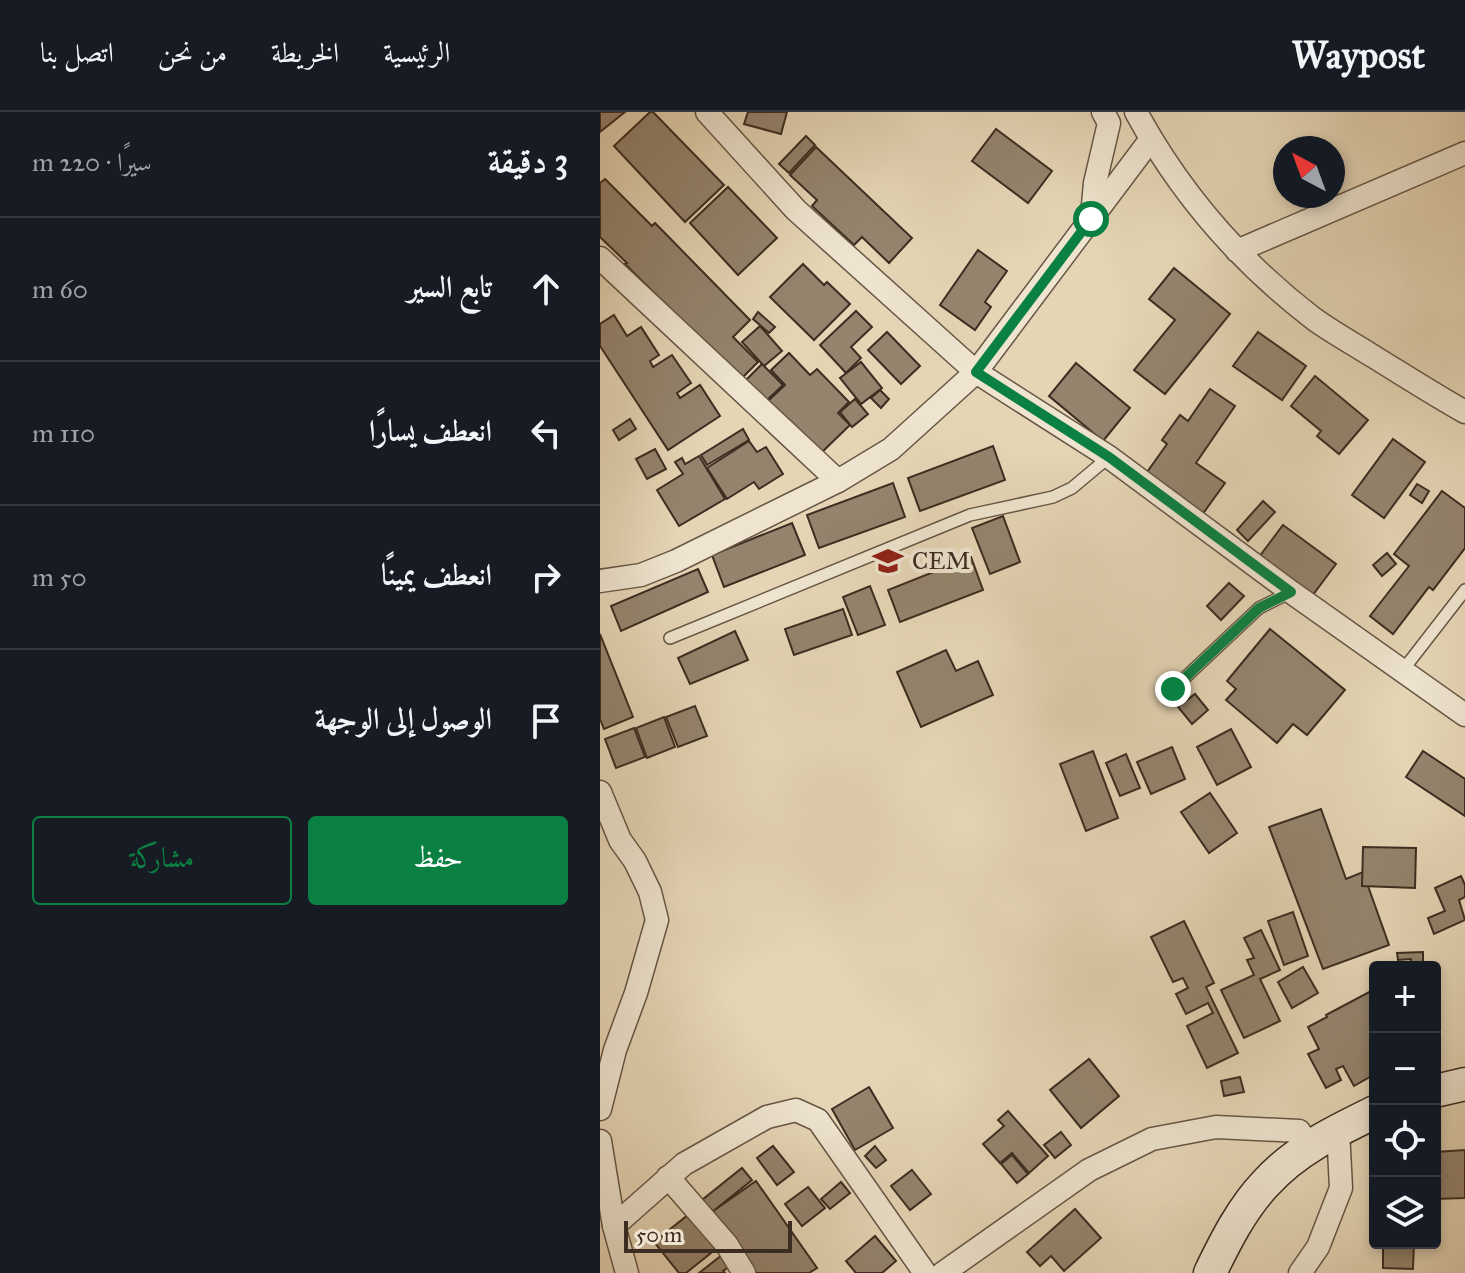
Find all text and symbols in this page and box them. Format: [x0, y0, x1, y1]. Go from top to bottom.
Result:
text: Waypost [1292, 32, 1425, 78]
text: اتصل بنا [40, 35, 114, 70]
text: من نحن [158, 35, 227, 70]
text: الخريطة [271, 35, 339, 70]
text: الرئيسية [383, 35, 450, 70]
north arrow [1273, 136, 1345, 208]
text: 3 دقيقة [488, 140, 568, 181]
text: سيرًا · 220 m [32, 146, 152, 178]
route start [1073, 201, 1109, 237]
icon: ahead [524, 267, 568, 311]
text: تابع السير [407, 269, 492, 305]
text: 60 m [32, 273, 88, 305]
icon: left [524, 411, 568, 455]
text: انعطف يسارًا [369, 413, 492, 449]
text: 110 m [32, 417, 95, 449]
school or university icon: CEM [871, 544, 905, 578]
place label: CEM [912, 546, 970, 576]
icon: right [524, 555, 568, 599]
text: انعطف يمينًا [381, 557, 492, 593]
text: 50 m [32, 561, 87, 593]
route end [1155, 671, 1191, 707]
icon: arrive [524, 699, 568, 743]
text: الوصول إلى الوجهة [315, 701, 492, 737]
button: مشاركة [32, 816, 292, 905]
button: حفظ [308, 816, 568, 905]
map controls [1369, 961, 1441, 1249]
button: + [1369, 961, 1441, 1033]
button: − [1369, 1033, 1441, 1105]
button: locate [1369, 1105, 1441, 1177]
button: layers [1369, 1177, 1441, 1249]
scale bar [624, 1217, 792, 1253]
text: 50 m [636, 1221, 682, 1248]

